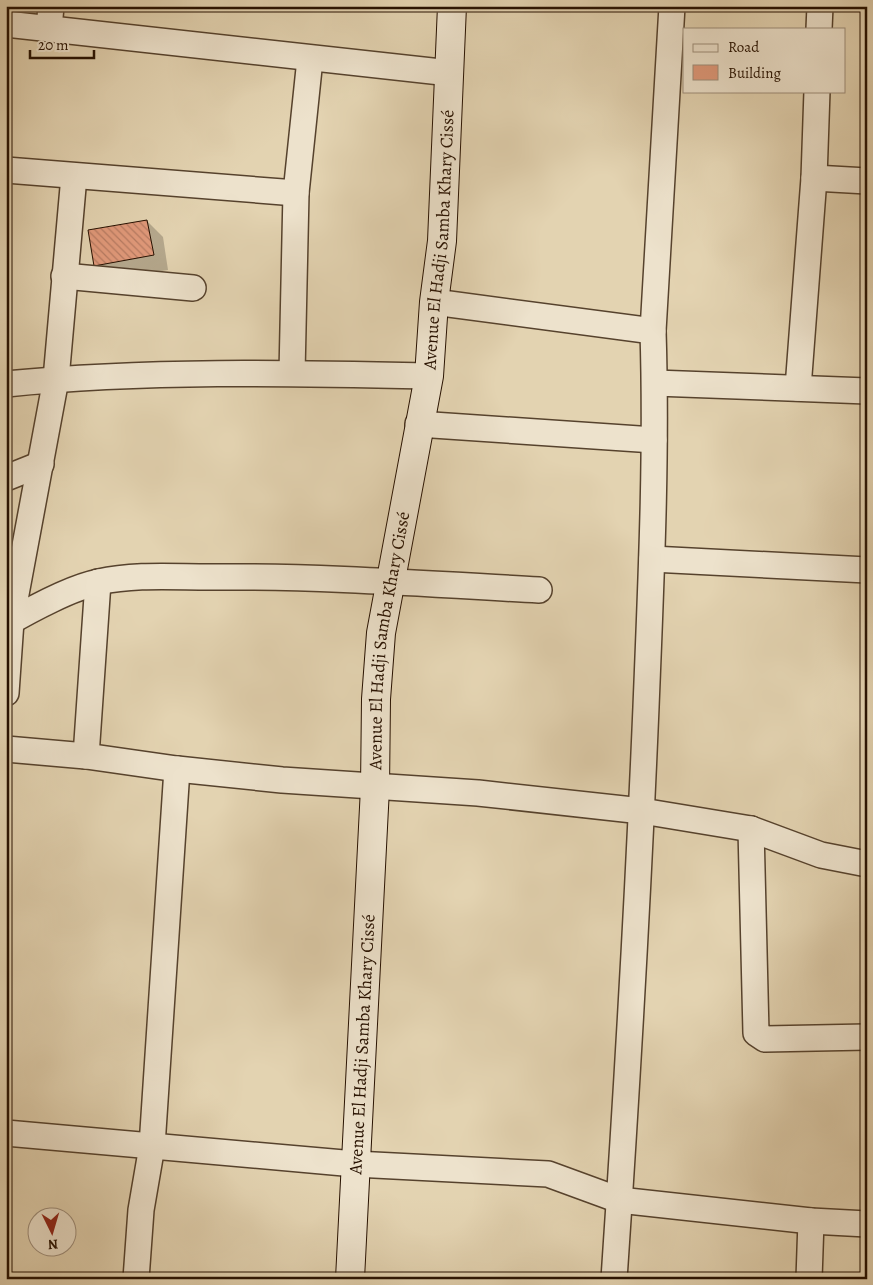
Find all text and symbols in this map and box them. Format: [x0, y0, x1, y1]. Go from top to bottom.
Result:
scale bar [30, 28, 94, 60]
legend [683, 28, 846, 92]
text: 20 m [38, 35, 69, 55]
text: Road [728, 37, 760, 57]
text: Building [728, 63, 781, 83]
street label: Avenue El Hadji Samba Khary Cissé [417, 109, 460, 371]
street label: Avenue El Hadji Samba Khary Cissé [363, 509, 415, 771]
street label: Avenue El Hadji Samba Khary Cissé [343, 914, 381, 1176]
north arrow [28, 1208, 78, 1258]
text: N [47, 1235, 59, 1254]

